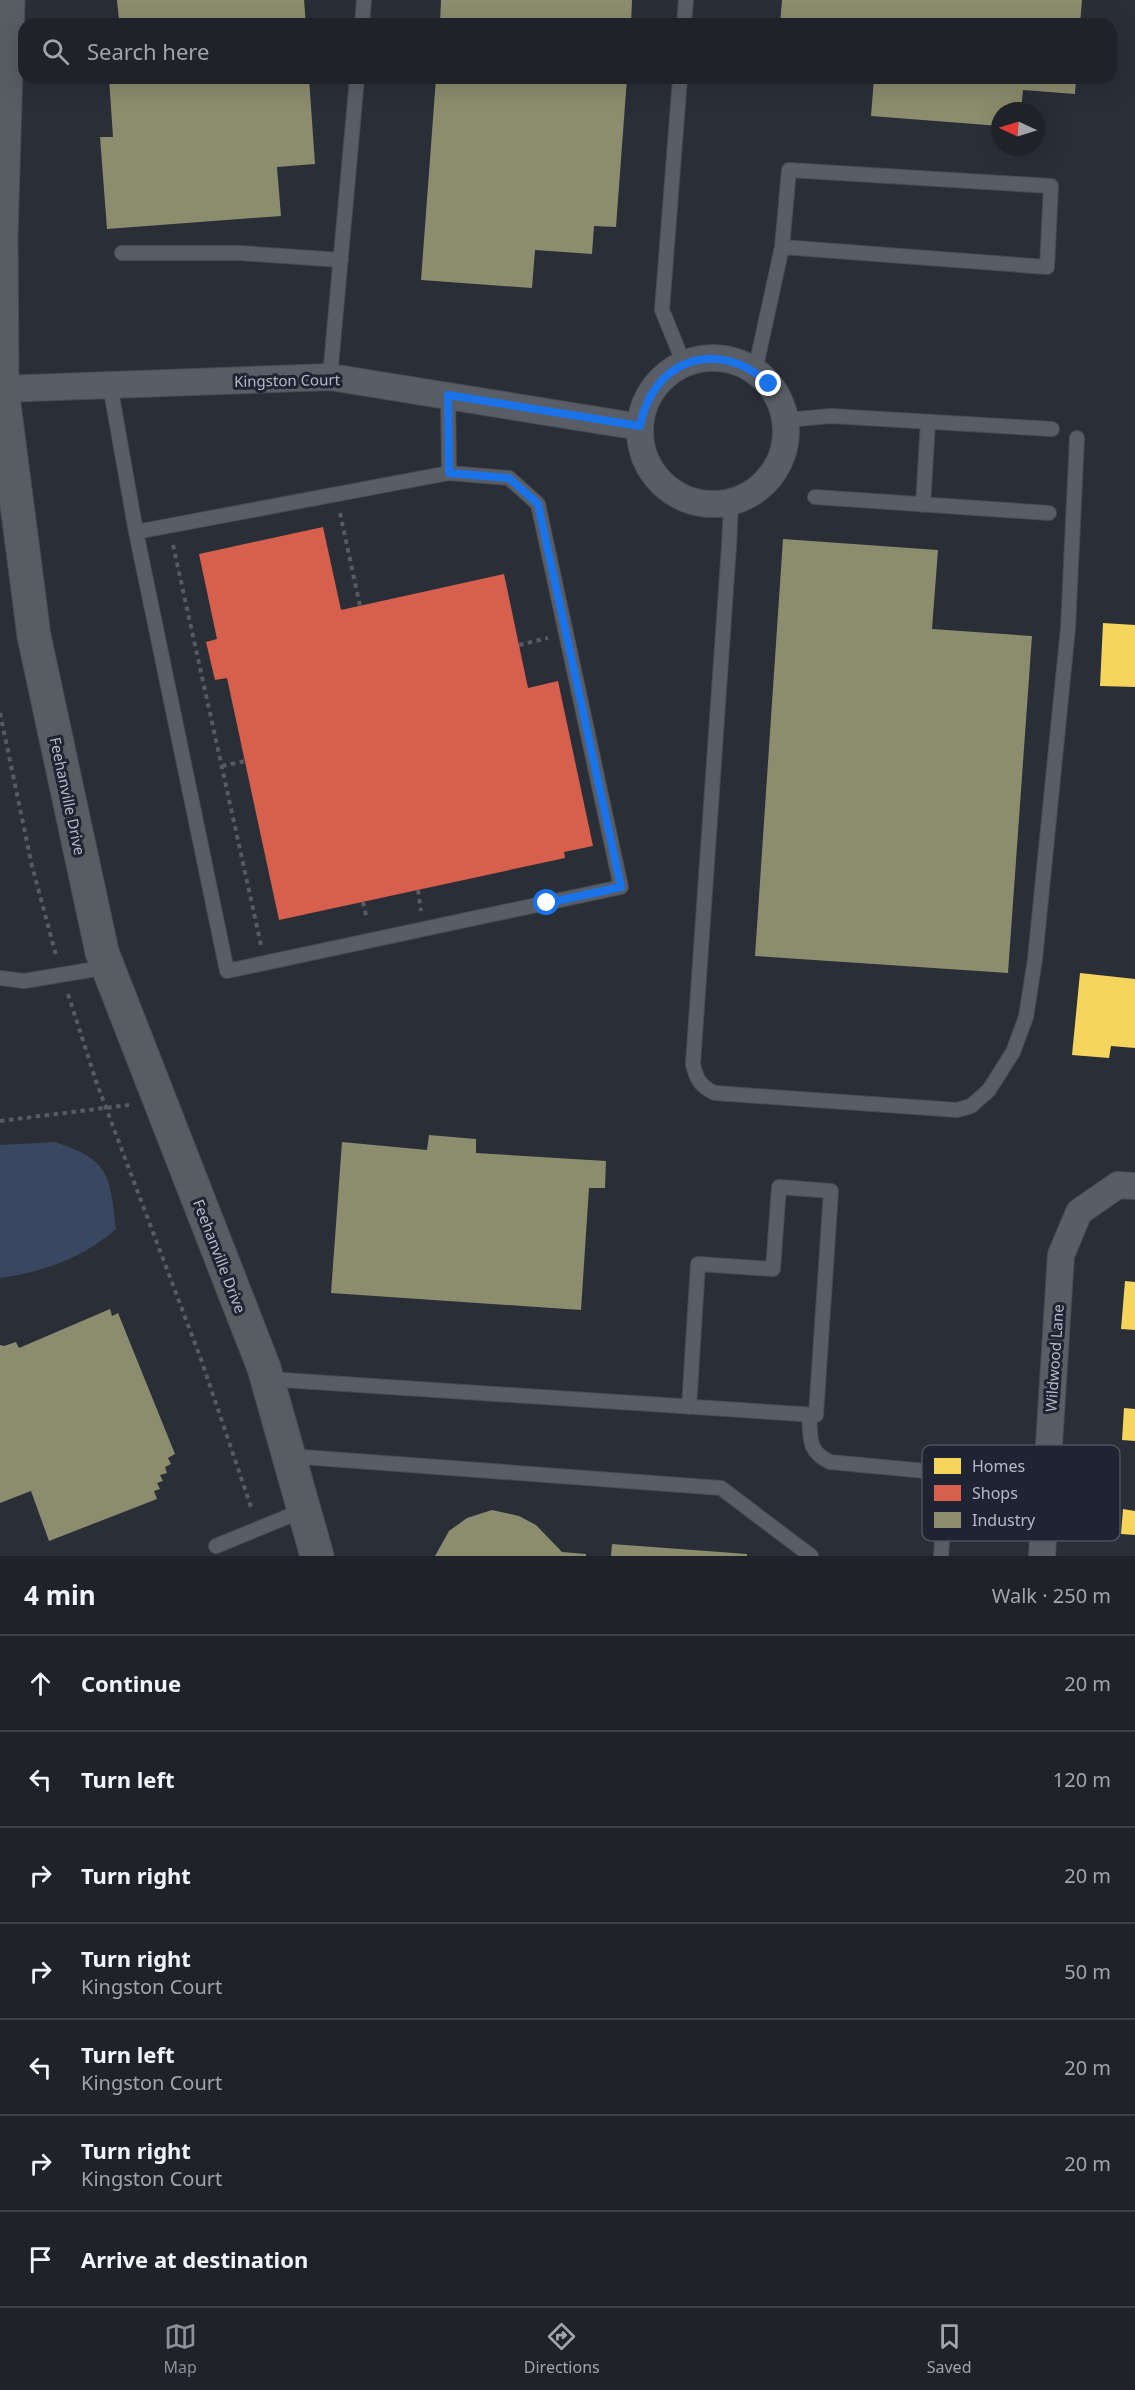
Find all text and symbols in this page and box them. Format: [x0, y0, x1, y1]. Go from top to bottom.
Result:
search box [18, 18, 1117, 84]
icon: search [39, 35, 72, 68]
text: Search here [87, 36, 209, 66]
north arrow [991, 102, 1045, 156]
street label: Kingston Court [234, 369, 341, 391]
route end [755, 370, 781, 396]
street label: Feehanville Drive [46, 735, 90, 857]
route start [533, 889, 559, 915]
street label: Feehanville Drive [189, 1196, 251, 1316]
street label: Wildwood Lane [1040, 1303, 1068, 1413]
legend [922, 1445, 1120, 1541]
text: Homes [972, 1455, 1025, 1477]
text: Shops [972, 1482, 1018, 1504]
text: Industry [972, 1509, 1036, 1531]
text: 4 min [24, 1577, 96, 1613]
text: Walk · 250 m [992, 1582, 1111, 1609]
icon: ahead [24, 1667, 57, 1700]
text: Continue [81, 1668, 181, 1698]
text: 20 m [1064, 1670, 1111, 1697]
icon: left [24, 1763, 57, 1796]
text: Turn left [81, 1764, 175, 1794]
text: 120 m [1053, 1766, 1111, 1793]
icon: right [24, 1859, 57, 1892]
text: Turn right [81, 1860, 191, 1890]
text: 20 m [1064, 1862, 1111, 1889]
text: Turn right [81, 1943, 191, 1973]
icon: right [24, 1955, 57, 1988]
text: 50 m [1064, 1958, 1111, 1985]
text: Kingston Court [81, 1973, 222, 2000]
text: Turn left [81, 2039, 175, 2069]
icon: left [24, 2051, 57, 2084]
text: 20 m [1064, 2054, 1111, 2081]
text: Kingston Court [81, 2069, 222, 2096]
text: Turn right [81, 2135, 191, 2165]
icon: right [24, 2147, 57, 2180]
text: 20 m [1064, 2150, 1111, 2177]
text: Kingston Court [81, 2165, 222, 2192]
icon: arrive [24, 2243, 57, 2276]
text: Arrive at destination [81, 2244, 308, 2274]
tab: Map [163, 2320, 197, 2378]
tab: Directions [524, 2320, 600, 2378]
tab: Saved [927, 2320, 971, 2378]

